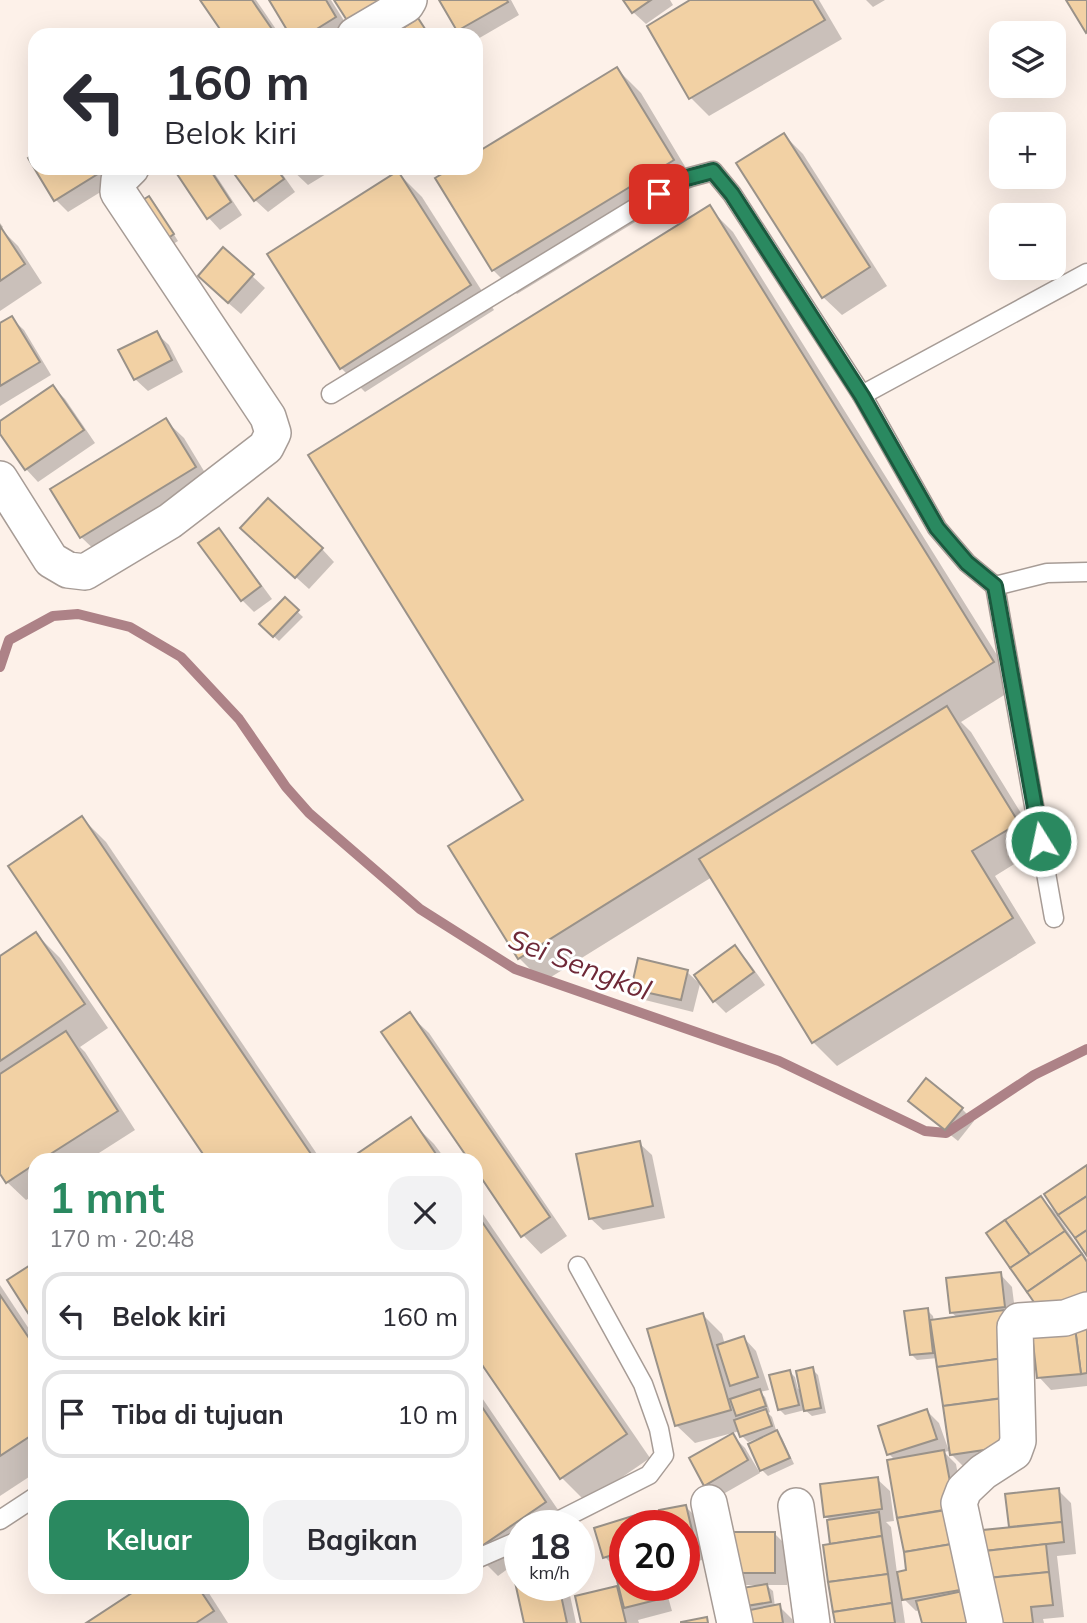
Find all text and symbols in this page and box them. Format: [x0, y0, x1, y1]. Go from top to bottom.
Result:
map controls [989, 21, 1066, 280]
button: layers [989, 21, 1066, 98]
text: 160 m [164, 51, 310, 112]
icon: left [49, 56, 140, 147]
text: Belok kiri [164, 112, 297, 152]
button: + [989, 112, 1066, 189]
pin [629, 164, 689, 224]
icon: arrive [640, 175, 678, 213]
button: − [989, 203, 1066, 280]
position arrow [1004, 804, 1078, 878]
water label: Sei Sengkol [504, 921, 656, 1007]
text: 1 mnt [49, 1171, 165, 1224]
button: close [388, 1176, 462, 1250]
text: 170 m · 20:48 [49, 1224, 194, 1253]
icon: left [53, 1297, 91, 1335]
text: Belok kiri [112, 1300, 226, 1333]
text: 160 m [382, 1300, 458, 1333]
icon: arrive [53, 1395, 91, 1433]
text: Tiba di tujuan [112, 1398, 284, 1431]
text: 10 m [397, 1398, 458, 1431]
button: Keluar [49, 1500, 249, 1580]
button: Bagikan [263, 1500, 462, 1580]
speed limit sign: 20 [609, 1510, 700, 1601]
text: 18 [528, 1524, 571, 1568]
text: km/h [529, 1561, 570, 1584]

